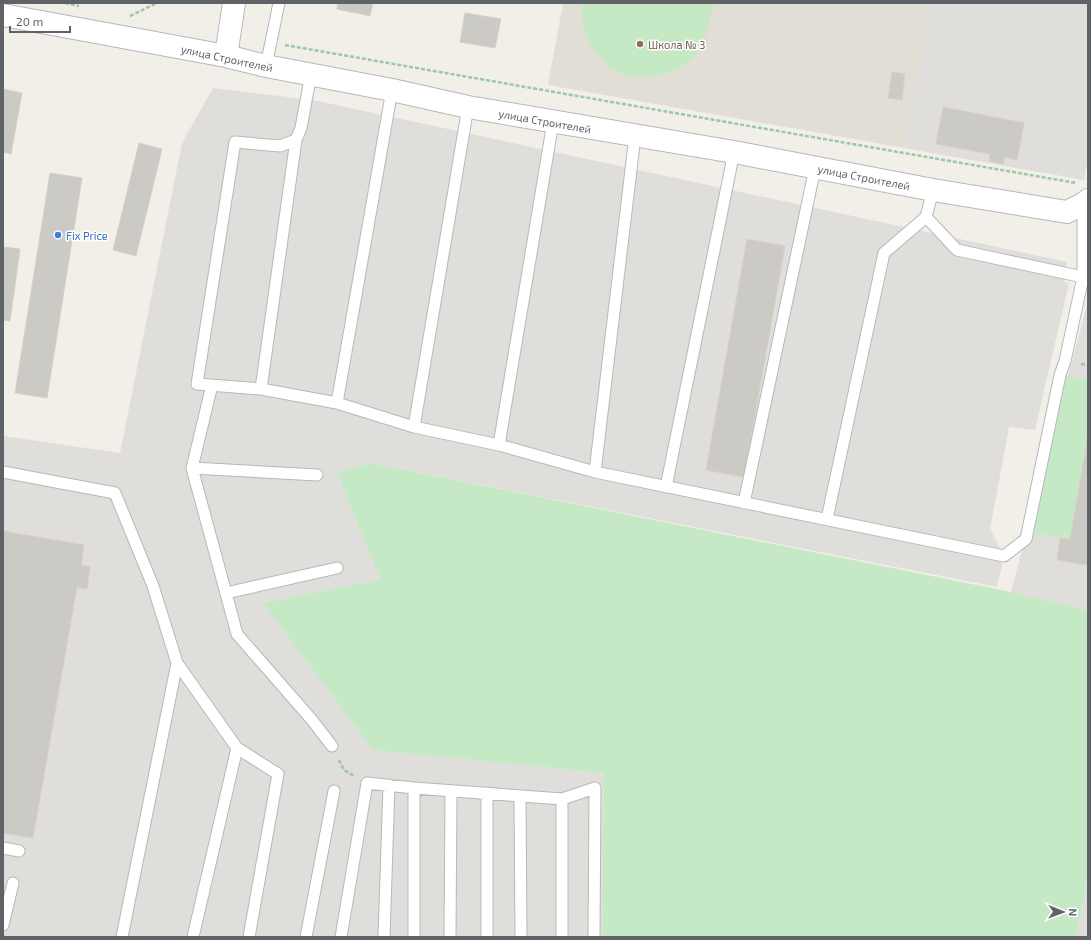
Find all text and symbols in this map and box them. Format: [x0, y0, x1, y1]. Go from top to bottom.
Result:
scale bar [10, 8, 70, 34]
text: 20 m [16, 14, 43, 28]
place label: Школа № 3 [648, 38, 705, 51]
marker: Школа № 3 [635, 39, 645, 49]
street label: улица Строителей [180, 42, 274, 75]
street label: улица Строителей [498, 106, 592, 137]
street label: улица Строителей [817, 162, 911, 193]
place label: Fix Price [66, 229, 108, 242]
marker: Fix Price [53, 230, 63, 240]
north arrow [1043, 892, 1083, 932]
text: N [1067, 908, 1080, 916]

